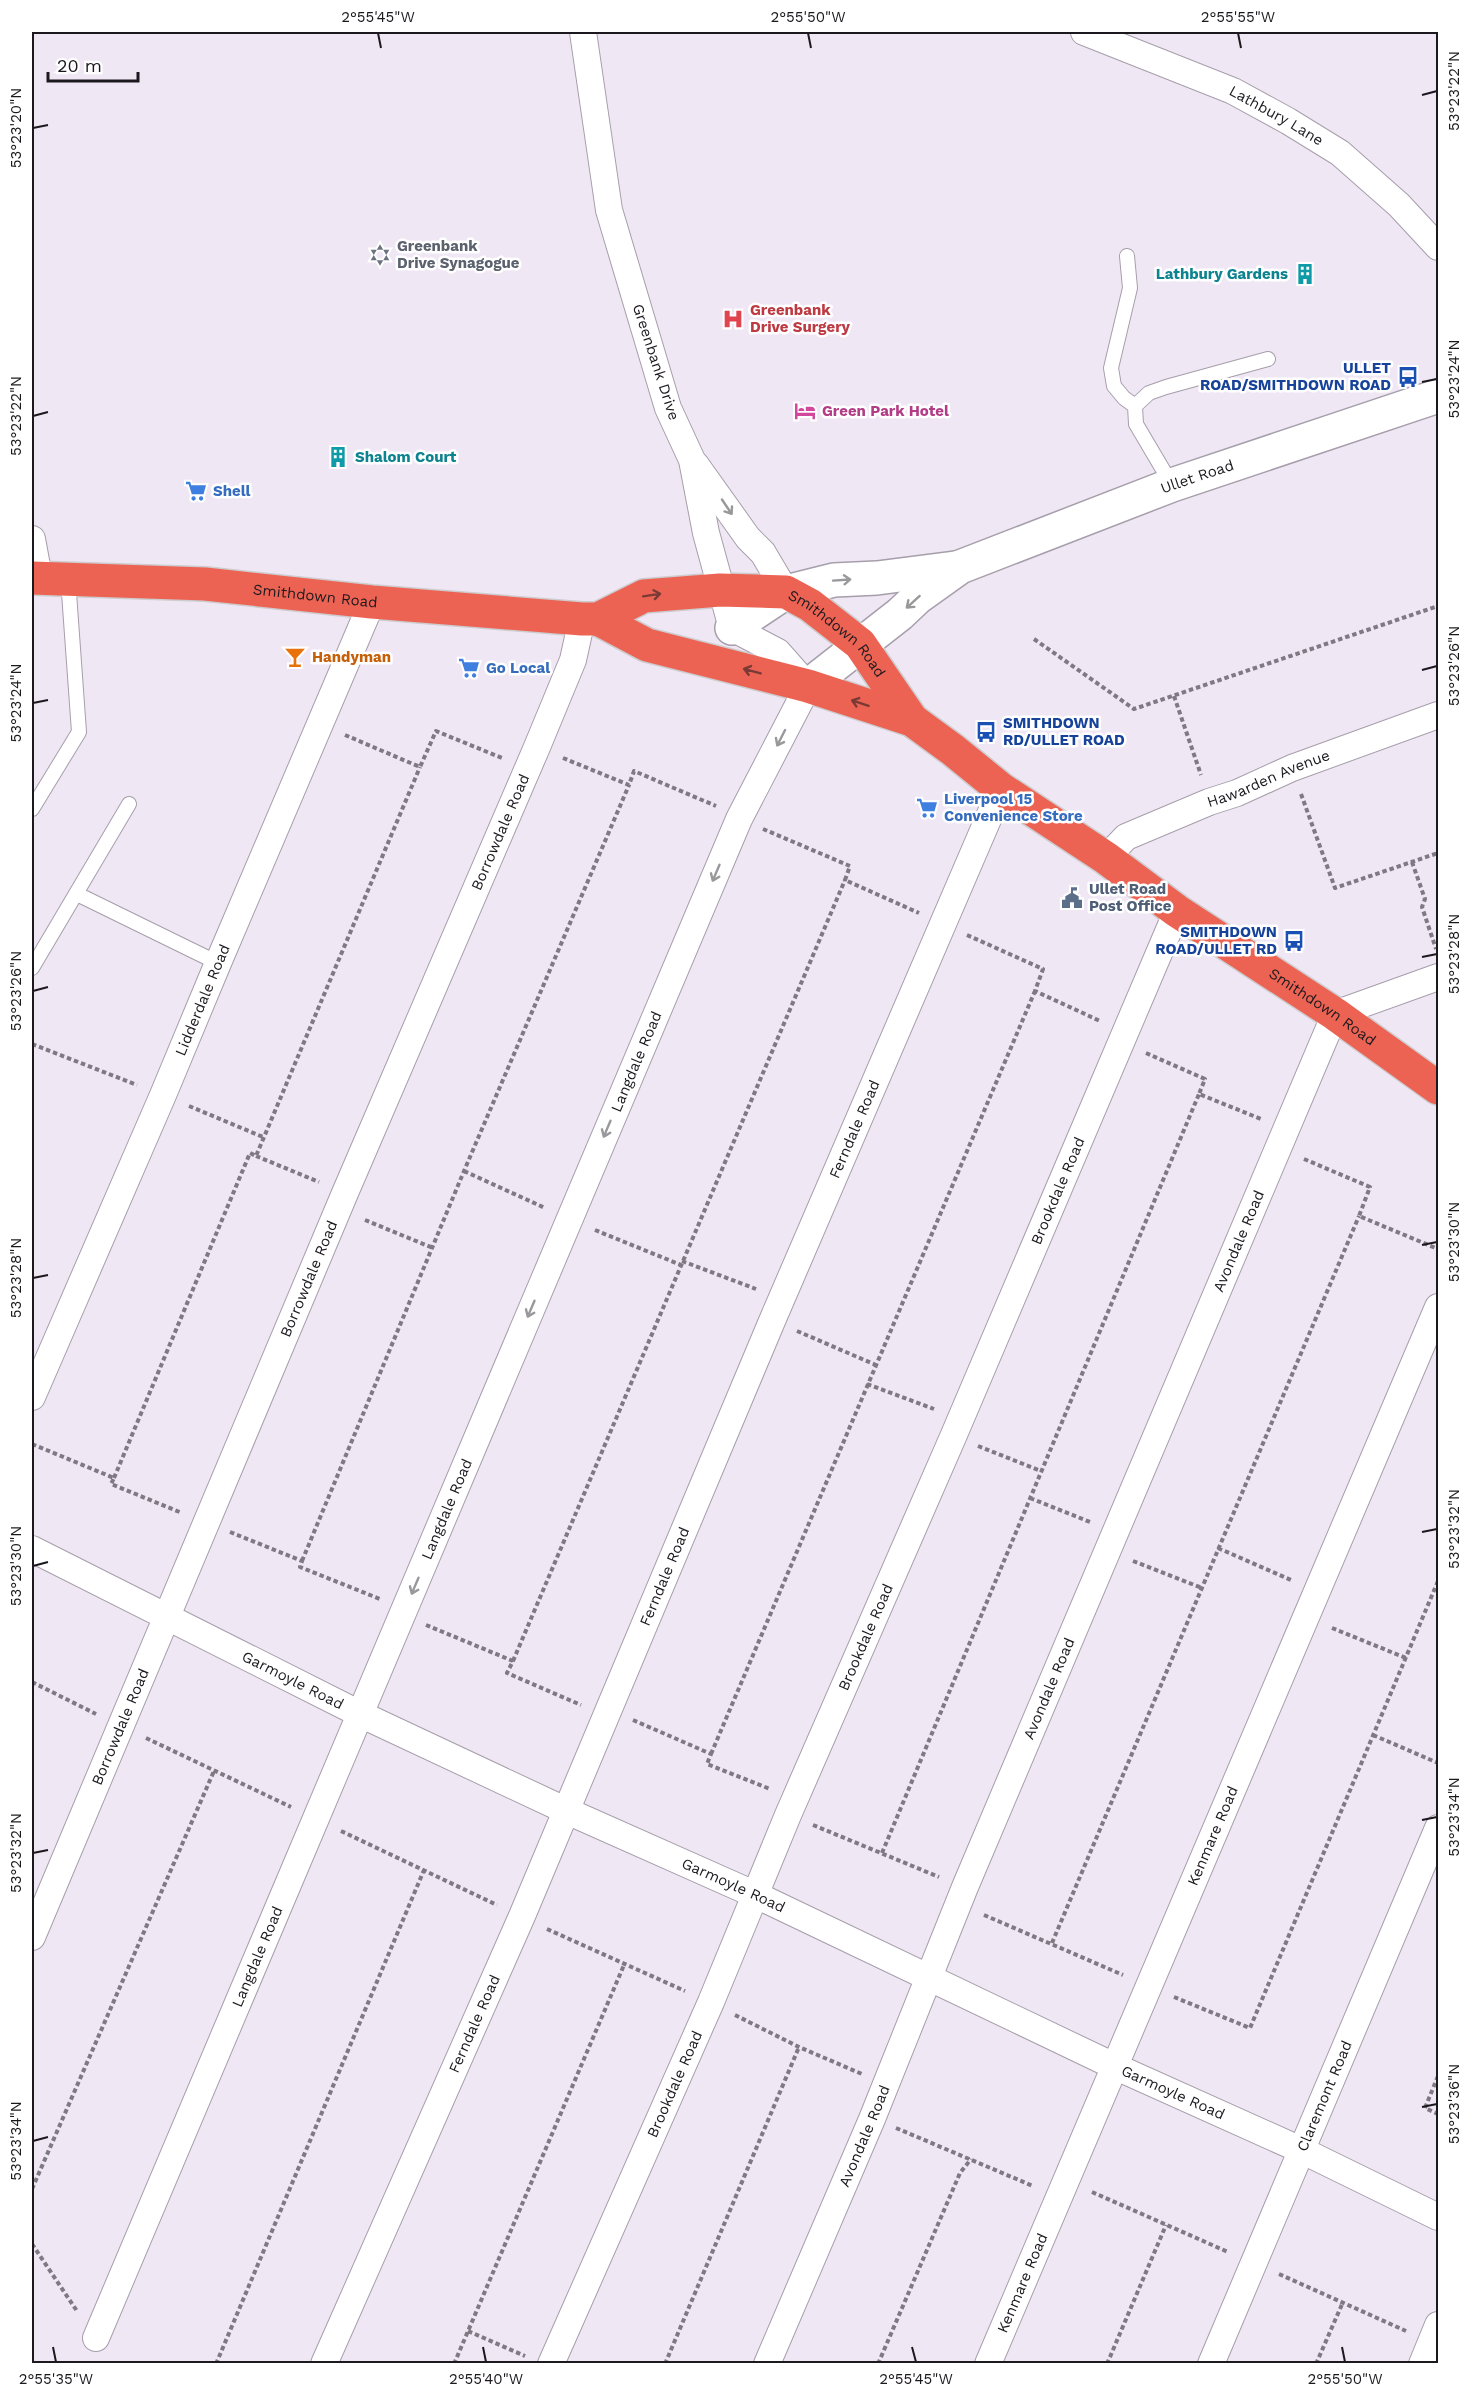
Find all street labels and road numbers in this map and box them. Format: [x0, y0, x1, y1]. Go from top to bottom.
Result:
street label: Lathbury Lane [1226, 82, 1327, 150]
street label: Greenbank Drive [629, 302, 683, 422]
street label: Ullet Road [1158, 456, 1236, 498]
street label: Smithdown Road [252, 580, 378, 611]
street label: Smithdown Road [785, 586, 889, 681]
street label: Hawarden Avenue [1205, 746, 1332, 811]
street label: Borrowdale Road [467, 771, 533, 893]
street label: Lidderdale Road [171, 942, 234, 1059]
street label: Smithdown Road [1265, 964, 1379, 1049]
street label: Langdale Road [607, 1009, 666, 1115]
street label: Ferndale Road [825, 1077, 884, 1181]
street label: Brookdale Road [1027, 1134, 1089, 1247]
street label: Avondale Road [1209, 1188, 1268, 1295]
street label: Borrowdale Road [276, 1218, 341, 1340]
street label: Langdale Road [418, 1456, 476, 1562]
street label: Ferndale Road [636, 1525, 693, 1629]
street label: Brookdale Road [834, 1581, 897, 1693]
street label: Avondale Road [1020, 1635, 1079, 1742]
street label: Garmoyle Road [239, 1647, 347, 1713]
street label: Borrowdale Road [88, 1666, 153, 1788]
street label: Kenmare Road [1184, 1783, 1242, 1888]
street label: Garmoyle Road [679, 1854, 788, 1917]
street label: Langdale Road [228, 1904, 287, 2010]
street label: Ferndale Road [445, 1972, 504, 2076]
street label: Brookdale Road [643, 2028, 706, 2140]
street label: Claremont Road [1293, 2038, 1356, 2154]
street label: Garmoyle Road [1119, 2061, 1227, 2124]
street label: Avondale Road [835, 2083, 894, 2189]
street label: Kenmare Road [993, 2231, 1052, 2335]

